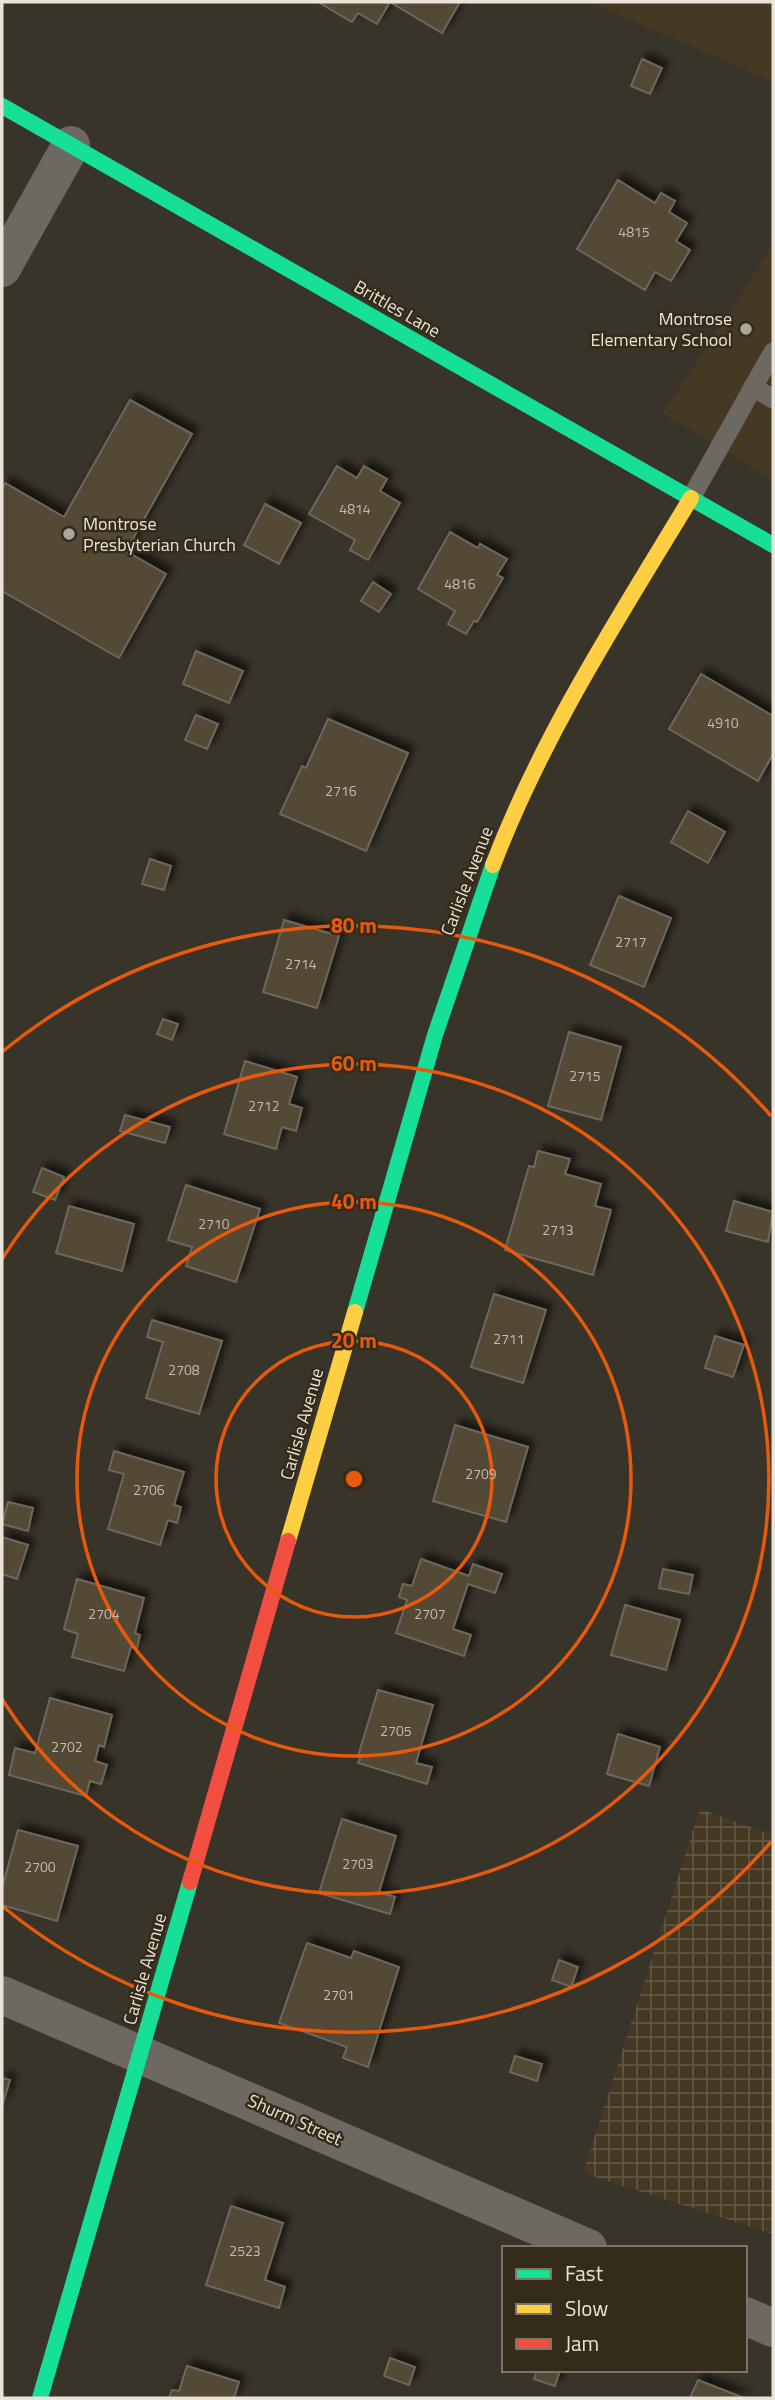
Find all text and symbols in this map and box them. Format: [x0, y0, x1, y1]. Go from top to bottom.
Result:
house number: 4815 [618, 221, 650, 242]
street label: Brittles Lane [349, 273, 446, 344]
place label: Montrose Elementary School [590, 305, 732, 353]
marker: Montrose Elementary School [738, 321, 754, 337]
house number: 4814 [339, 498, 371, 519]
place label: Montrose Presbyterian Church [83, 510, 236, 558]
marker: Montrose Presbyterian Church [61, 526, 77, 542]
house number: 4816 [444, 573, 476, 594]
house number: 4910 [707, 712, 739, 733]
house number: 2716 [325, 780, 357, 801]
street label: Carlisle Avenue [433, 822, 500, 939]
text: 80 m [331, 909, 377, 941]
house number: 2717 [615, 931, 647, 952]
house number: 2714 [285, 953, 317, 974]
text: 60 m [331, 1047, 377, 1079]
house number: 2715 [569, 1065, 601, 1086]
house number: 2712 [248, 1095, 280, 1116]
text: 40 m [331, 1185, 377, 1217]
house number: 2710 [198, 1213, 230, 1234]
house number: 2713 [542, 1219, 574, 1240]
text: 20 m [331, 1324, 377, 1356]
house number: 2711 [493, 1328, 525, 1349]
house number: 2708 [168, 1359, 200, 1380]
street label: Carlisle Avenue [273, 1365, 330, 1483]
house number: 2709 [465, 1463, 497, 1484]
centre of rings [342, 1467, 366, 1491]
house number: 2706 [133, 1479, 165, 1500]
house number: 2704 [88, 1603, 120, 1624]
house number: 2707 [414, 1603, 446, 1624]
house number: 2705 [380, 1720, 412, 1741]
house number: 2702 [51, 1736, 83, 1757]
house number: 2703 [342, 1853, 374, 1874]
house number: 2700 [24, 1856, 56, 1877]
street label: Carlisle Avenue [116, 1910, 173, 2028]
house number: 2701 [323, 1984, 355, 2005]
street label: Shurm Street [244, 2087, 347, 2153]
house number: 2523 [229, 2240, 261, 2261]
legend [502, 2246, 747, 2372]
text: Fast [565, 2257, 604, 2289]
text: Slow [565, 2292, 608, 2324]
text: Jam [565, 2327, 599, 2359]

